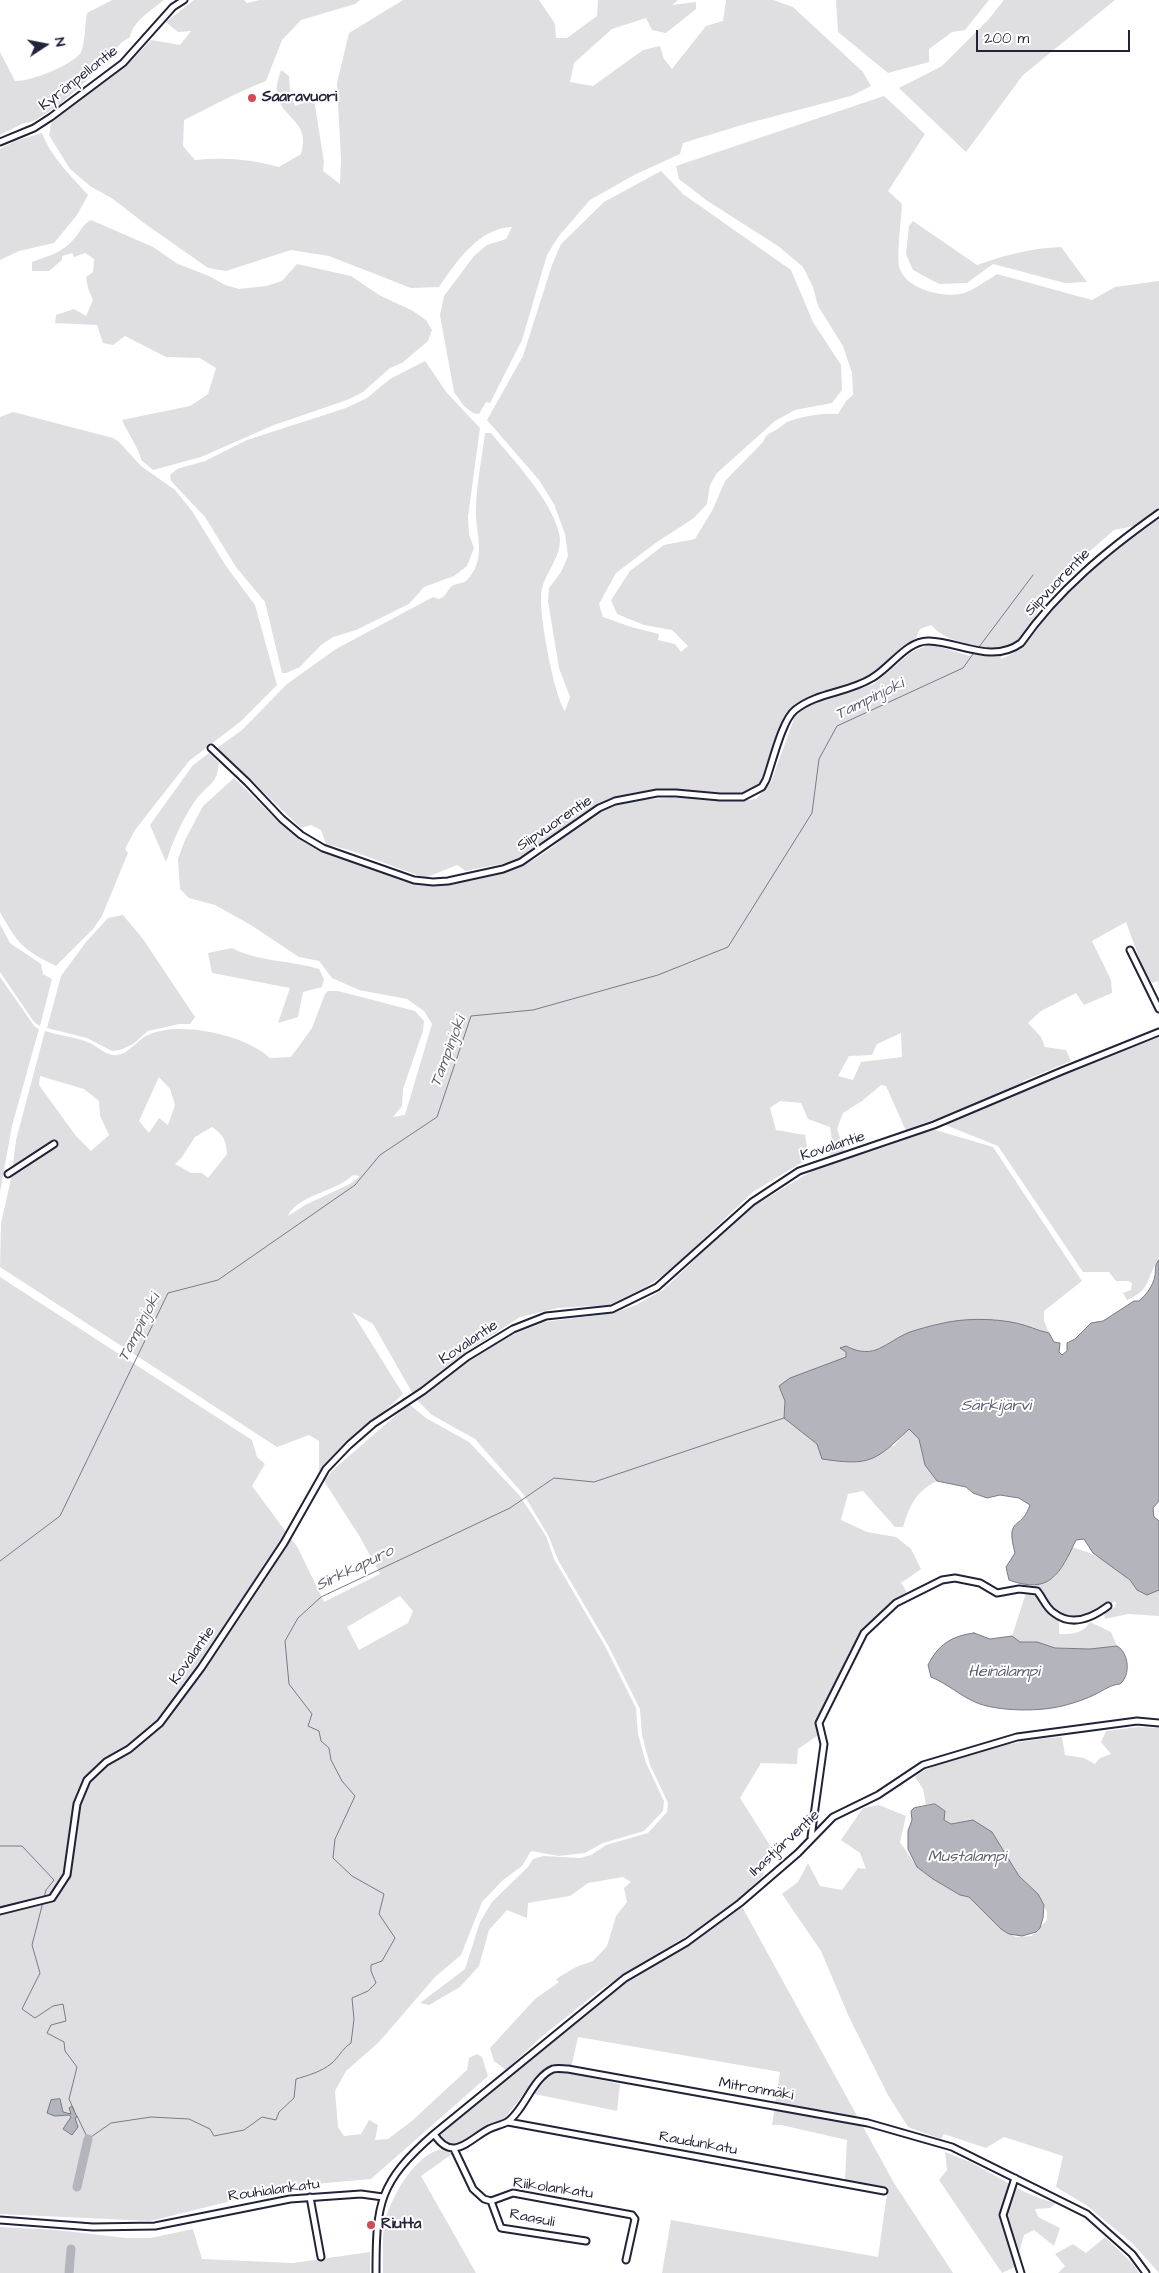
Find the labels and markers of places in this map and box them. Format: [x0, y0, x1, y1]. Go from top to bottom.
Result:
place label: Saaravuori [262, 89, 337, 107]
marker: Saaravuori [246, 92, 258, 104]
place label: Riutta [381, 2216, 421, 2234]
marker: Riutta [365, 2219, 377, 2231]

